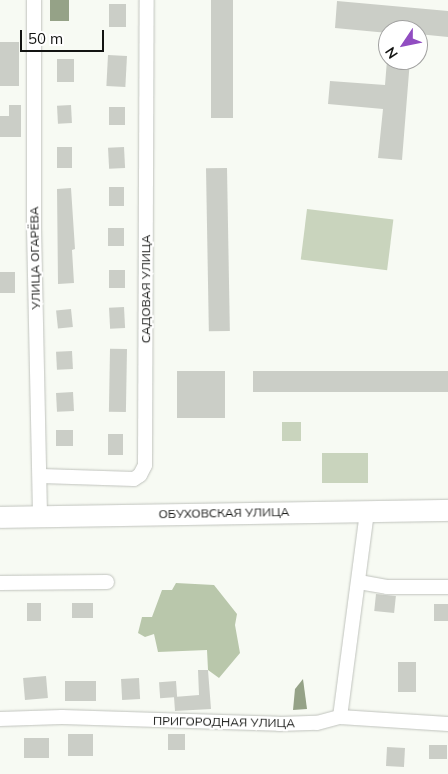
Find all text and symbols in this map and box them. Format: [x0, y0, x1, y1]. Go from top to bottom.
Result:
scale bar [22, 20, 106, 52]
north arrow [378, 20, 428, 70]
text: 50 m [28, 29, 63, 48]
text: N [381, 43, 402, 62]
street label: УЛИЦА ОГАРЁВА [27, 206, 43, 310]
street label: САДОВАЯ УЛИЦА [139, 235, 153, 343]
street label: ОБУХОВСКАЯ УЛИЦА [158, 505, 290, 521]
street label: ПРИГОРОДНАЯ УЛИЦА [153, 714, 295, 730]

